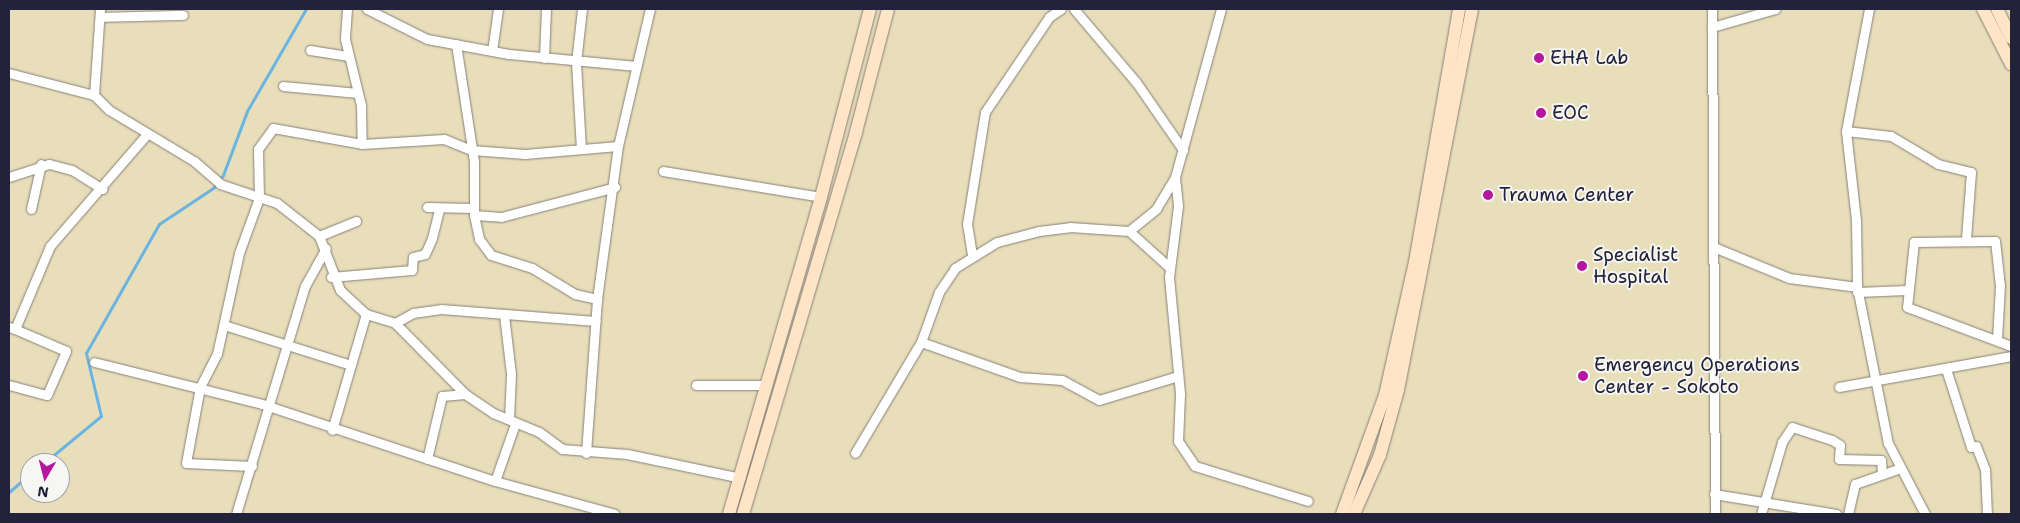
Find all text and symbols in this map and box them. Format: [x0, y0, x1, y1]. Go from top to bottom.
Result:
place label: EHA Lab [1550, 47, 1629, 69]
marker: EHA Lab [1532, 51, 1546, 65]
place label: EOC [1552, 102, 1589, 124]
marker: EOC [1534, 106, 1548, 120]
place label: Trauma Center [1499, 184, 1634, 206]
marker: Trauma Center [1481, 188, 1495, 202]
place label: Specialist Hospital [1593, 244, 1678, 288]
marker: Specialist Hospital [1575, 259, 1589, 273]
place label: Emergency Operations Center - Sokoto [1594, 354, 1800, 398]
marker: Emergency Operations Center - Sokoto [1576, 369, 1590, 383]
north arrow [20, 453, 70, 503]
text: N [36, 482, 50, 502]

